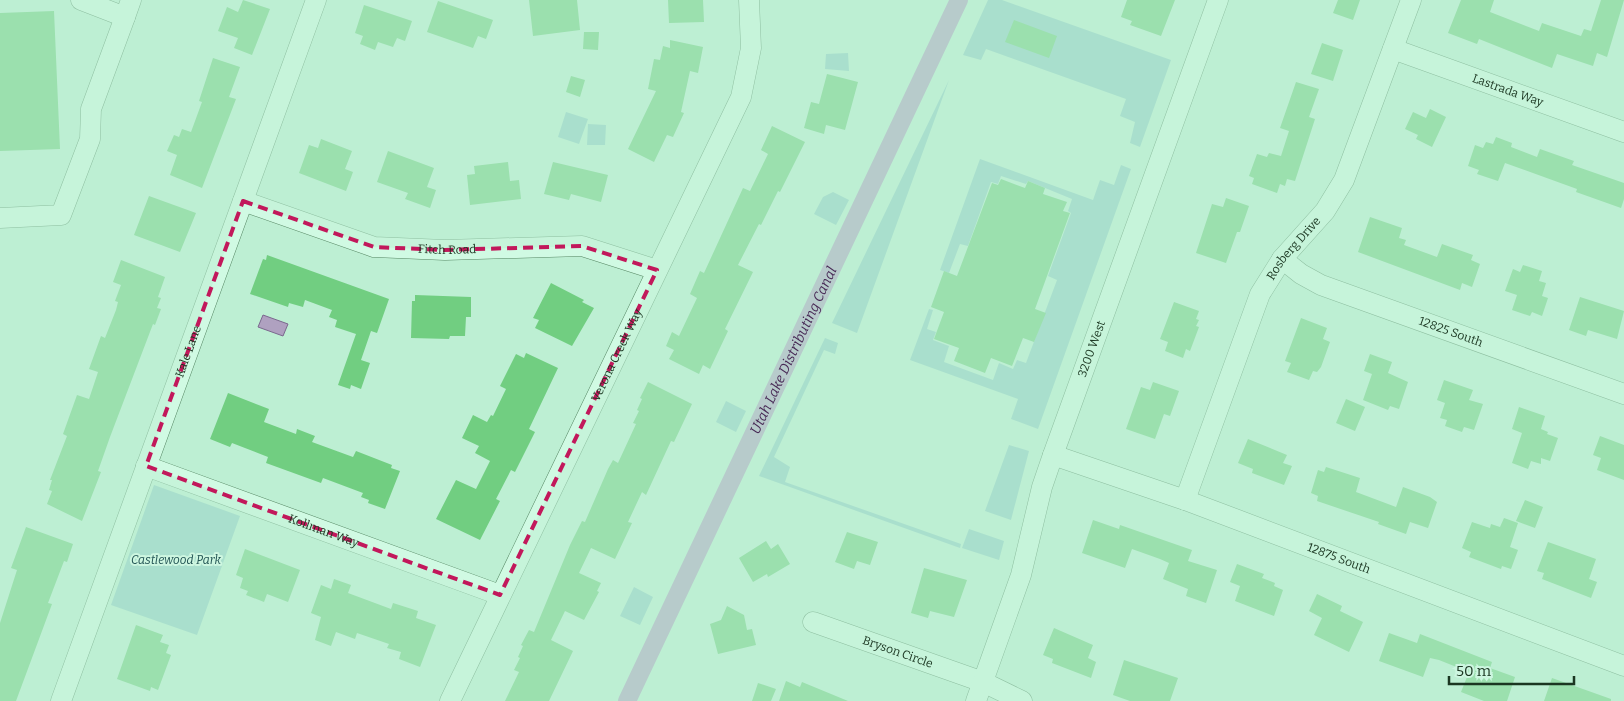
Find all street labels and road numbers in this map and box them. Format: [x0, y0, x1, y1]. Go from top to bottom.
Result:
street label: Lastrada Way [1470, 71, 1546, 110]
street label: Rosberg Drive [1264, 214, 1323, 283]
street label: Fitch Road [418, 242, 476, 257]
street label: Verona Creek Way [588, 306, 645, 404]
street label: 12825 South [1417, 314, 1485, 350]
street label: 3200 West [1075, 318, 1108, 379]
street label: Kale Lane [172, 324, 204, 379]
street label: Kollman Way [287, 512, 361, 550]
street label: 12875 South [1305, 540, 1373, 577]
street label: Bryson Circle [861, 633, 935, 671]

